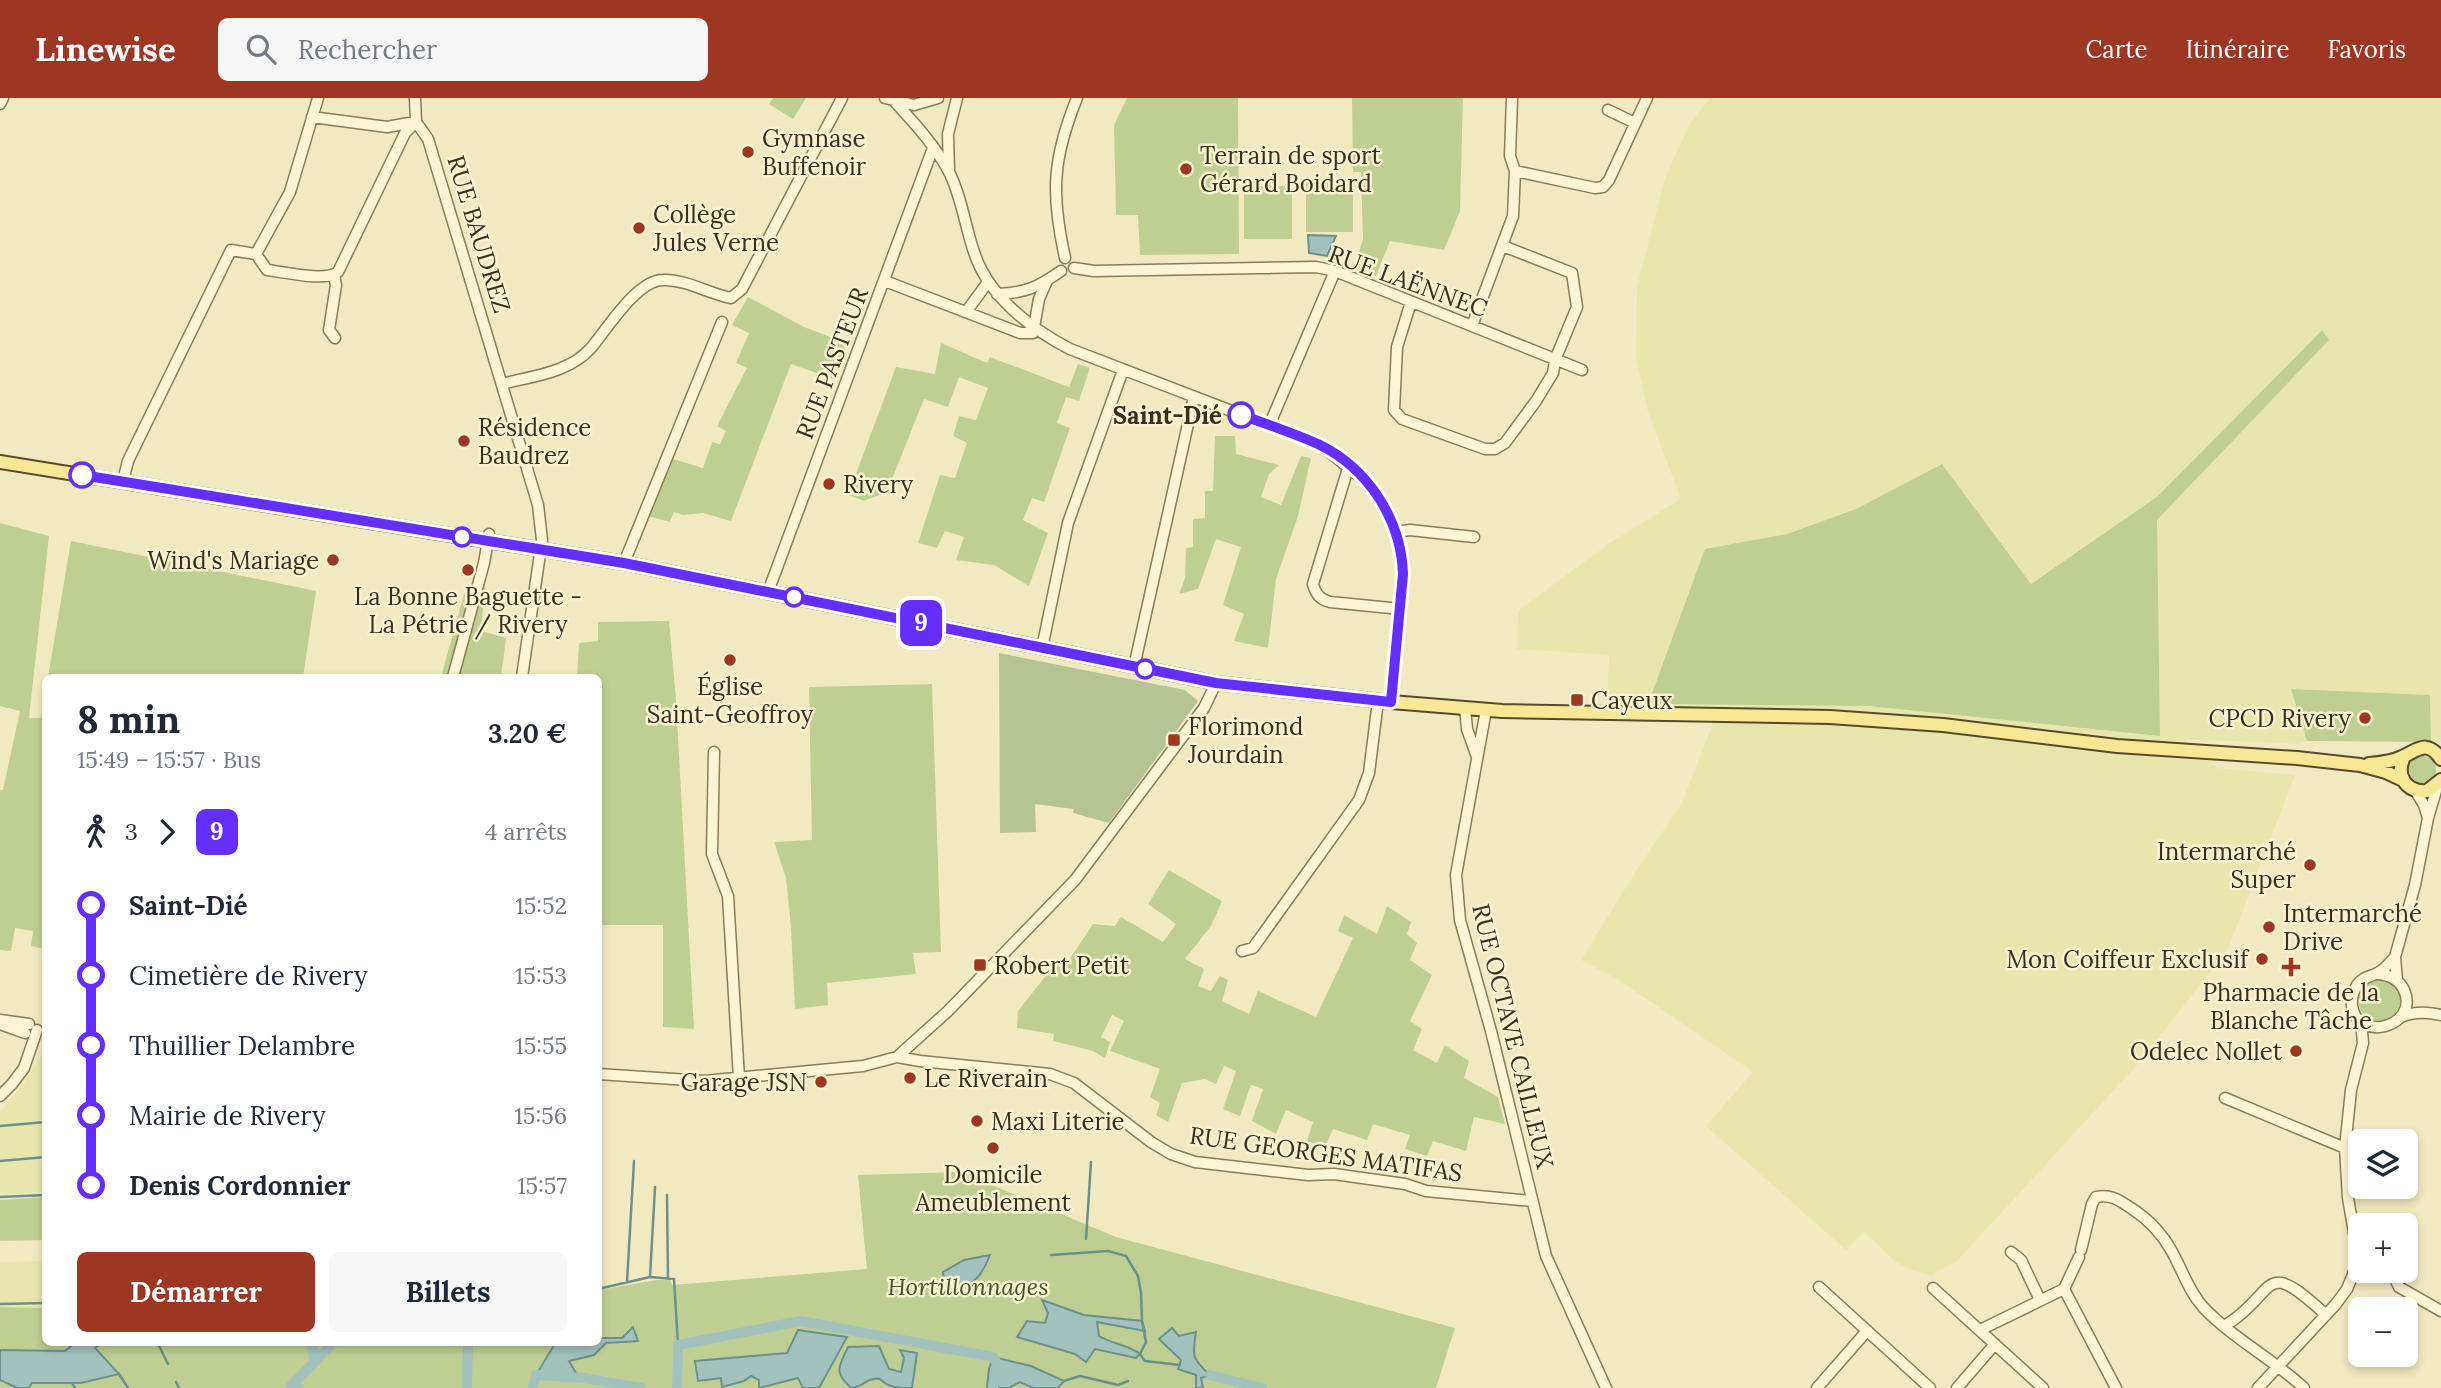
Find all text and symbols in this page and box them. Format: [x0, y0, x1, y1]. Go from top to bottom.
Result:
search box [218, 18, 708, 81]
text: Linewise [35, 28, 176, 70]
icon: search [242, 30, 280, 68]
text: Rechercher [298, 33, 437, 66]
text: Carte [2086, 34, 2148, 65]
text: Itinéraire [2186, 34, 2289, 65]
text: Favoris [2327, 34, 2406, 65]
place label: Gymnase Buffenoir [762, 123, 867, 182]
place label: Terrain de sport Gérard Boidard [1200, 140, 1382, 199]
marker: Gymnase Buffenoir [740, 144, 756, 160]
street label: RUE BAUDREZ [440, 151, 518, 317]
marker: Terrain de sport Gérard Boidard [1178, 161, 1194, 177]
place label: Collège Jules Verne [652, 199, 779, 258]
marker: Collège Jules Verne [631, 220, 647, 236]
street label: RUE LAËNNEC [1324, 238, 1492, 324]
street label: RUE PASTEUR [789, 282, 875, 443]
place label: Saint-Dié [1113, 400, 1222, 431]
marker: Saint-Dié [1228, 402, 1254, 428]
place label: Résidence Baudrez [478, 412, 591, 471]
marker: Résidence Baudrez [456, 433, 472, 449]
unlabelled marker [69, 462, 95, 488]
place label: Rivery [843, 469, 914, 500]
marker: Rivery [821, 476, 837, 492]
unlabelled marker [452, 527, 472, 547]
place label: Wind's Mariage [147, 545, 319, 576]
marker: Wind's Mariage [325, 552, 341, 568]
marker: La Bonne Baguette - La Pétrie / Rivery [460, 562, 476, 578]
place label: La Bonne Baguette - La Pétrie / Rivery [354, 581, 582, 640]
unlabelled marker [784, 587, 804, 607]
line badge: 9 [898, 600, 944, 646]
text: 9 [914, 607, 928, 638]
marker: Église Saint-Geoffroy [722, 652, 738, 668]
unlabelled marker [1135, 659, 1155, 679]
place label: Église Saint-Geoffroy [647, 671, 814, 730]
place label: Cayeux [1591, 685, 1673, 716]
marker: Cayeux [1569, 692, 1585, 708]
text: 8 min [77, 695, 180, 743]
place label: CPCD Rivery [2208, 703, 2351, 734]
marker: CPCD Rivery [2357, 710, 2373, 726]
place label: Florimond Jourdain [1187, 711, 1303, 770]
text: 3.20 € [488, 717, 567, 750]
marker: Florimond Jourdain [1166, 732, 1182, 748]
text: 15:49 – 15:57 · Bus [77, 745, 261, 774]
icon: walk [77, 813, 115, 851]
icon: forward [148, 813, 186, 851]
text: 9 [210, 816, 224, 847]
text: 3 [125, 817, 138, 846]
text: 4 arrêts [485, 817, 567, 846]
place label: Intermarché Super [2157, 836, 2297, 895]
marker: Intermarché Super [2302, 857, 2318, 873]
text: Saint-Dié [129, 889, 247, 922]
text: 15:52 [515, 891, 567, 920]
place label: Intermarché Drive [2283, 898, 2422, 957]
street label: RUE OCTAVE CAILLEUX [1465, 900, 1561, 1172]
marker: Intermarché Drive [2261, 919, 2277, 935]
place label: Mon Coiffeur Exclusif [2006, 944, 2250, 975]
place label: Robert Petit [994, 950, 1130, 981]
marker: Mon Coiffeur Exclusif [2254, 951, 2270, 967]
marker: Robert Petit [972, 957, 988, 973]
text: Cimetière de Rivery [129, 959, 368, 992]
marker: Pharmacie de la Blanche Tâche [2283, 959, 2299, 975]
text: 15:53 [515, 961, 567, 990]
place label: Pharmacie de la Blanche Tâche [2203, 977, 2379, 1036]
text: Thuillier Delambre [129, 1029, 355, 1062]
text: 15:55 [515, 1031, 567, 1060]
place label: Odelec Nollet [2130, 1036, 2283, 1067]
marker: Odelec Nollet [2288, 1043, 2304, 1059]
place label: Le Riverain [924, 1063, 1048, 1094]
place label: Garage JSN [680, 1067, 807, 1098]
marker: Le Riverain [902, 1070, 918, 1086]
marker: Garage JSN [813, 1074, 829, 1090]
text: Mairie de Rivery [129, 1099, 326, 1132]
text: 15:56 [515, 1101, 567, 1130]
place label: Maxi Literie [991, 1106, 1125, 1137]
marker: Maxi Literie [969, 1113, 985, 1129]
street label: RUE GEORGES MATIFAS [1188, 1120, 1464, 1188]
map controls [2348, 1129, 2418, 1367]
button: layers [2348, 1129, 2418, 1199]
marker: Domicile Ameublement [985, 1140, 1001, 1156]
place label: Domicile Ameublement [914, 1159, 1071, 1218]
text: Denis Cordonnier [129, 1169, 351, 1202]
text: 15:57 [517, 1171, 567, 1200]
button: + [2348, 1213, 2418, 1283]
button: Démarrer [77, 1252, 315, 1332]
button: Billets [329, 1252, 567, 1332]
park label: Hortillonnages [888, 1271, 1048, 1302]
button: − [2348, 1297, 2418, 1367]

